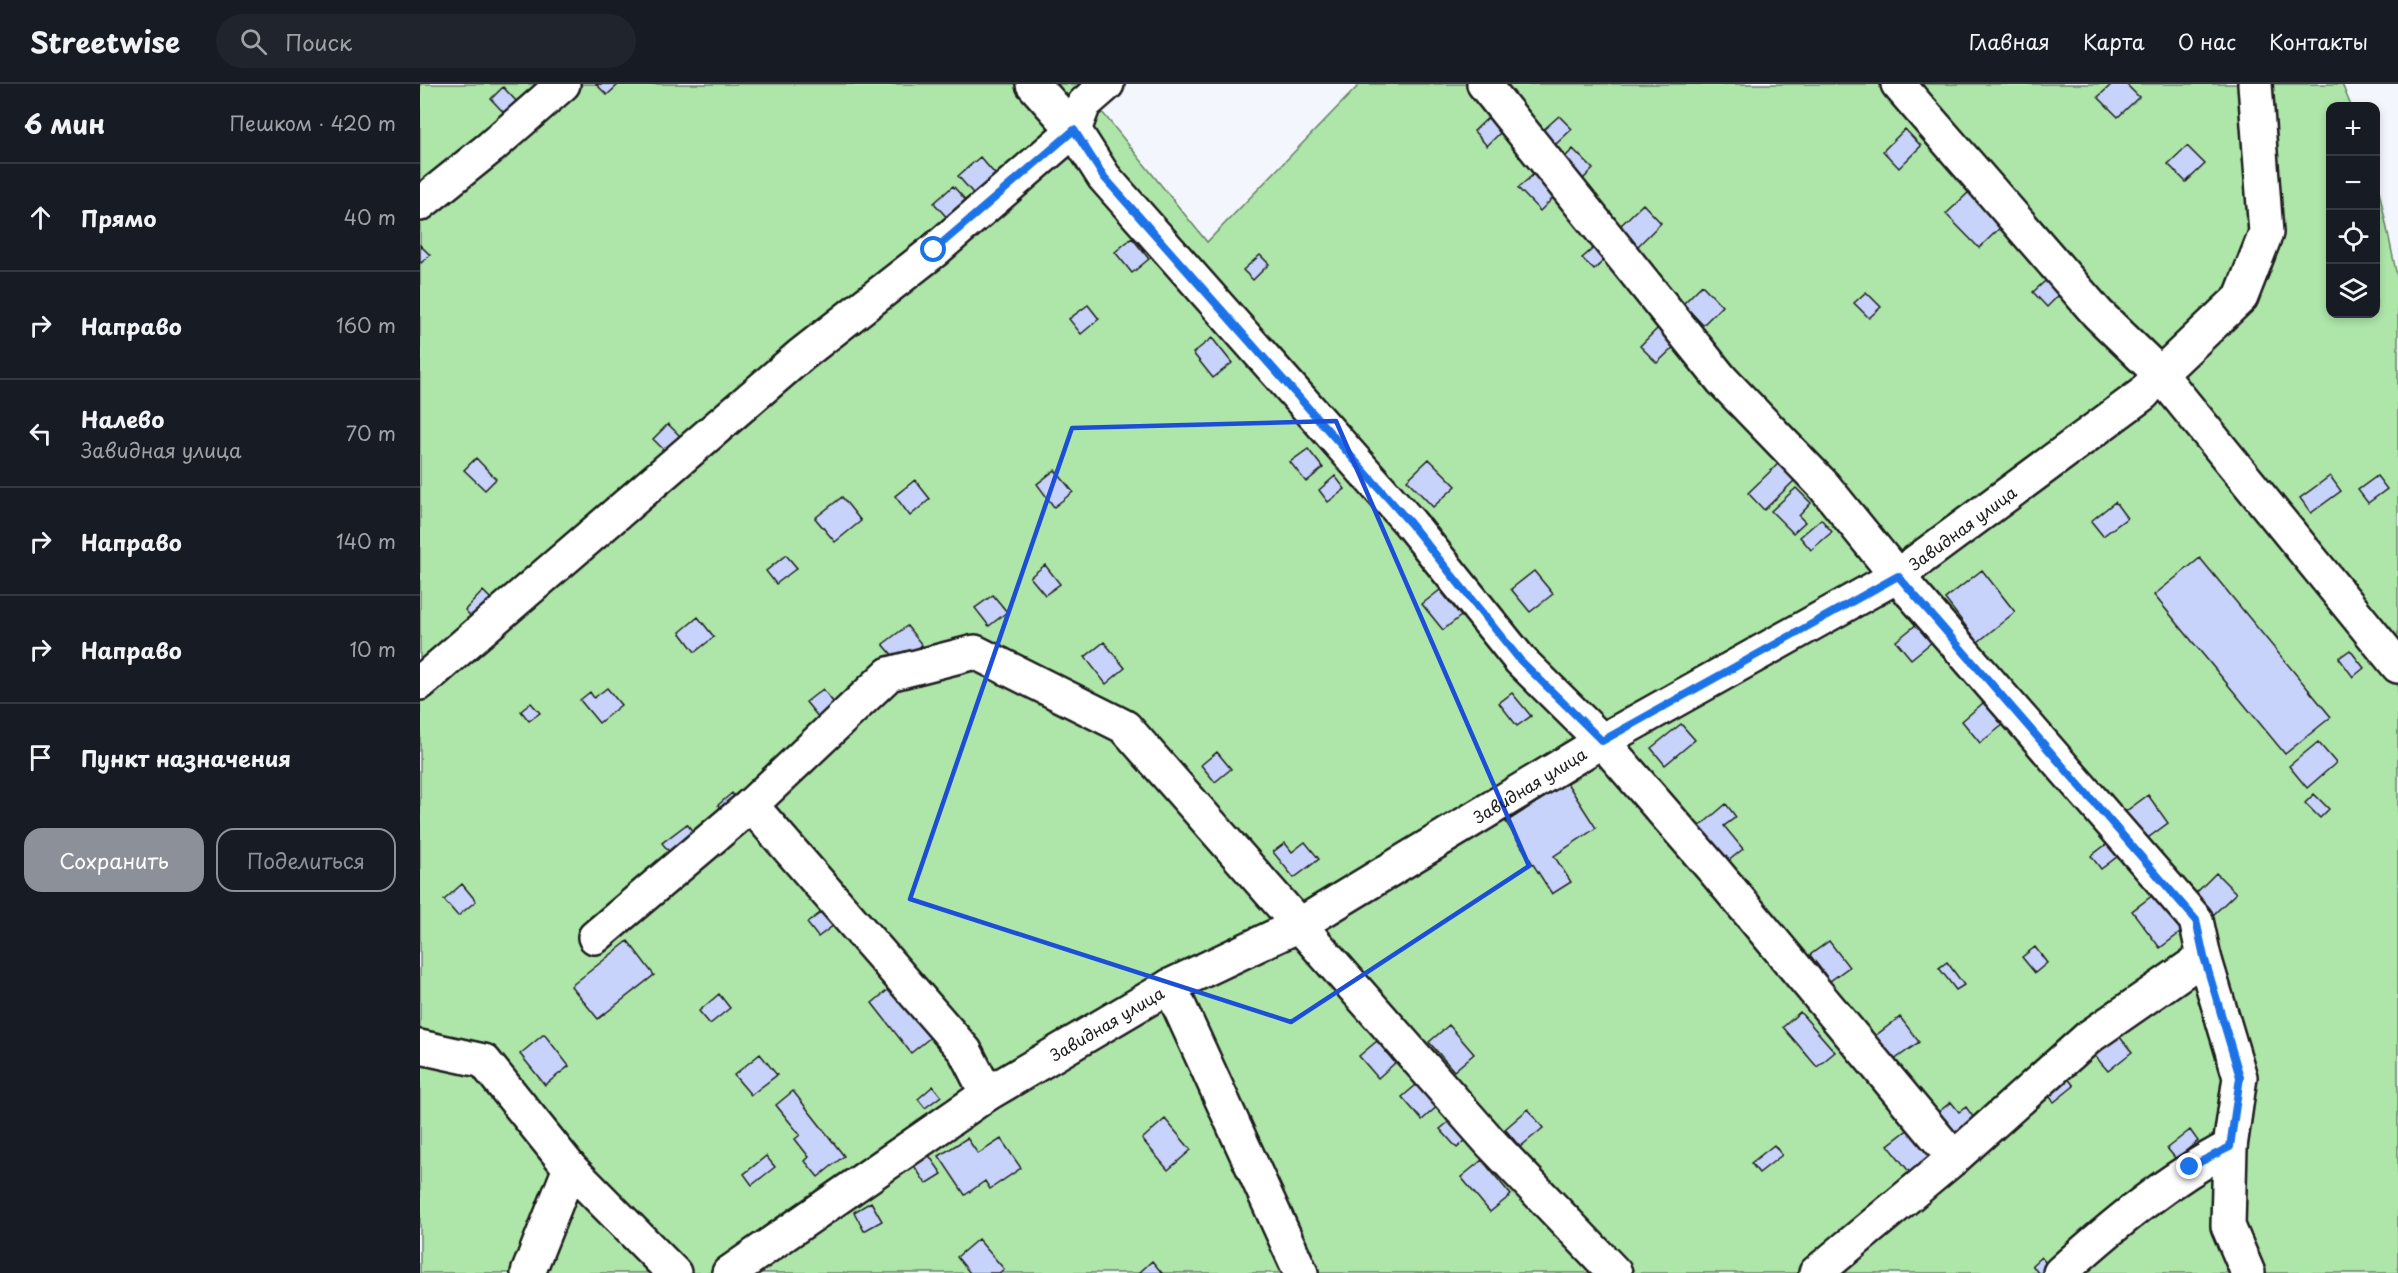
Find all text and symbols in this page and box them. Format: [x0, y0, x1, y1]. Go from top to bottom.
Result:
search box [216, 14, 636, 68]
text: Streetwise [30, 20, 180, 63]
icon: search [237, 25, 270, 58]
text: Поиск [285, 25, 352, 58]
text: Главная [1969, 25, 2050, 57]
text: Карта [2083, 25, 2145, 57]
text: О нас [2178, 25, 2236, 57]
text: Контакты [2269, 25, 2368, 57]
map controls [2326, 102, 2380, 318]
button: + [2326, 102, 2380, 156]
text: 6 мин [24, 104, 105, 143]
text: Пешком · 420 m [230, 108, 396, 138]
button: − [2326, 156, 2380, 210]
icon: ahead [24, 201, 57, 234]
text: Прямо [81, 201, 156, 234]
text: 40 m [344, 202, 396, 232]
button: locate [2326, 210, 2380, 264]
route start [920, 236, 946, 262]
button: layers [2326, 264, 2380, 318]
icon: right [24, 309, 57, 342]
text: Направо [81, 309, 182, 342]
text: 160 m [336, 310, 396, 340]
text: Налево [81, 402, 164, 435]
icon: left [24, 417, 57, 450]
text: 70 m [346, 418, 396, 448]
text: Завидная улица [81, 435, 242, 465]
street label: Завидная улица [1904, 480, 2021, 576]
icon: right [24, 525, 57, 558]
text: Направо [81, 525, 182, 558]
text: 140 m [336, 526, 396, 556]
icon: right [24, 633, 57, 666]
text: Направо [81, 633, 182, 666]
text: 10 m [349, 634, 396, 664]
icon: arrive [24, 741, 57, 774]
text: Пункт назначения [81, 741, 291, 774]
street label: Завидная улица [1468, 741, 1591, 829]
button: Сохранить [24, 828, 204, 892]
button: Поделиться [216, 828, 396, 892]
street label: Завидная улица [1045, 980, 1168, 1066]
route end [2176, 1153, 2202, 1179]

